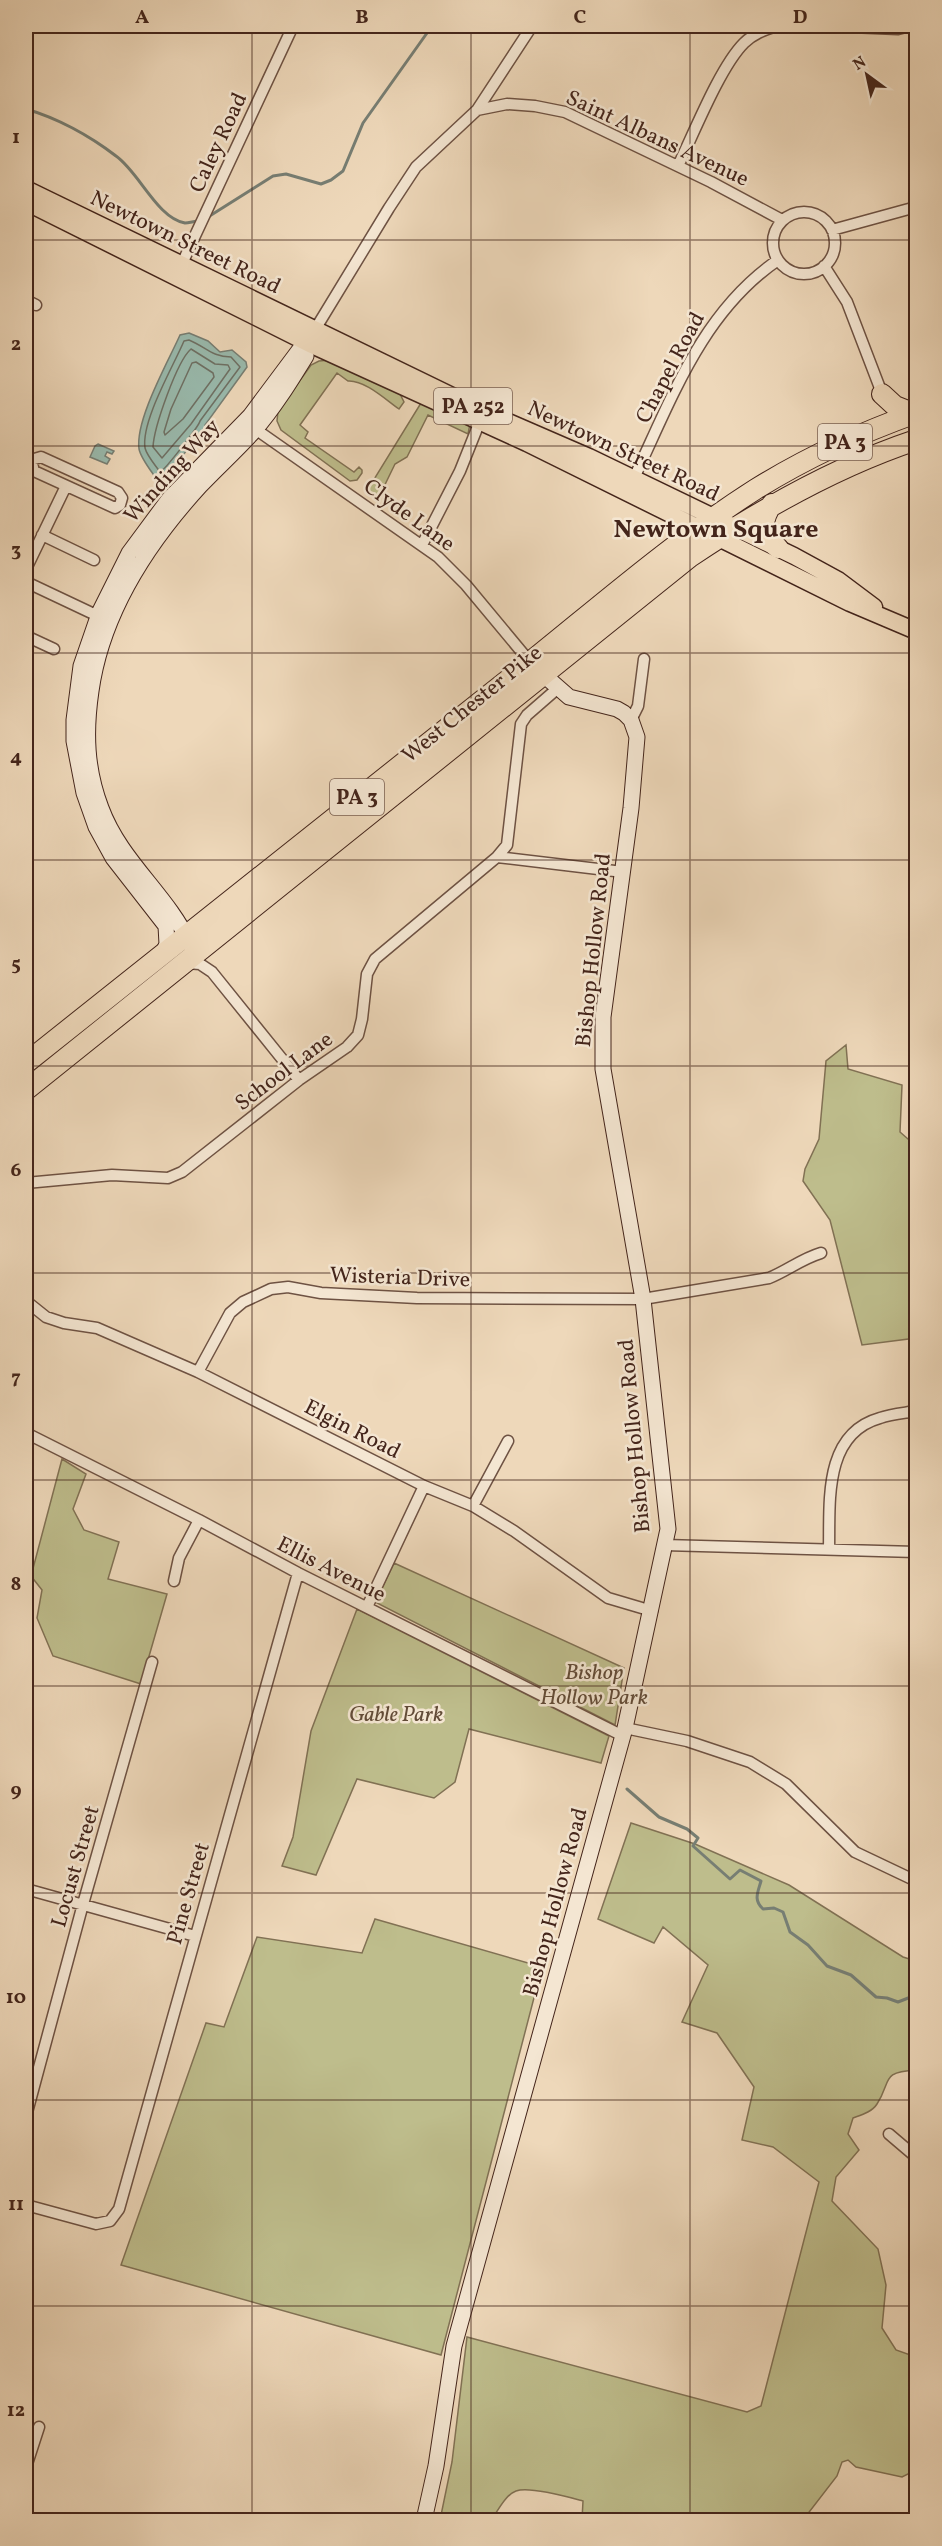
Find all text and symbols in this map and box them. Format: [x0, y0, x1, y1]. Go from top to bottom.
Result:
text: A [135, 4, 149, 32]
text: B [355, 4, 369, 32]
text: C [574, 4, 587, 32]
text: D [793, 4, 807, 32]
north arrow [837, 45, 897, 105]
text: N [849, 52, 871, 76]
street label: Saint Albans Avenue [560, 83, 754, 195]
street label: Caley Road [183, 88, 256, 198]
text: 1 [12, 124, 20, 152]
street label: Newtown Street Road [84, 184, 286, 303]
street label: Chapel Road [629, 307, 714, 429]
text: 2 [11, 331, 21, 359]
road number: PA 252 [434, 388, 512, 424]
street label: Newtown Street Road [522, 394, 724, 510]
street label: Winding Way [117, 413, 228, 531]
road number: PA 3 [818, 424, 872, 460]
street label: Clyde Lane [356, 472, 461, 560]
district label: Newtown Square [614, 512, 818, 548]
text: 3 [11, 537, 21, 565]
street label: West Chester Pike [396, 639, 549, 771]
text: 4 [10, 744, 22, 772]
road number: PA 3 [330, 779, 384, 815]
street label: Bishop Hollow Road [569, 852, 620, 1049]
text: 5 [11, 951, 21, 979]
street label: School Lane [229, 1025, 340, 1119]
text: 6 [11, 1157, 22, 1185]
street label: Wisteria Drive [329, 1261, 471, 1296]
street label: Bishop Hollow Road [612, 1337, 659, 1534]
text: 7 [11, 1364, 21, 1392]
street label: Elgin Road [298, 1393, 406, 1468]
street label: Ellis Avenue [271, 1529, 391, 1611]
text: 8 [11, 1571, 21, 1599]
park label: Bishop Hollow Park [540, 1658, 648, 1714]
park label: Gable Park [349, 1700, 443, 1731]
text: 9 [10, 1777, 22, 1805]
street label: Locust Street [44, 1802, 109, 1931]
street label: Bishop Hollow Road [516, 1805, 597, 2001]
street label: Pine Street [160, 1839, 219, 1948]
text: 10 [6, 1984, 26, 2012]
text: 11 [8, 2191, 24, 2219]
text: 12 [7, 2397, 25, 2425]

